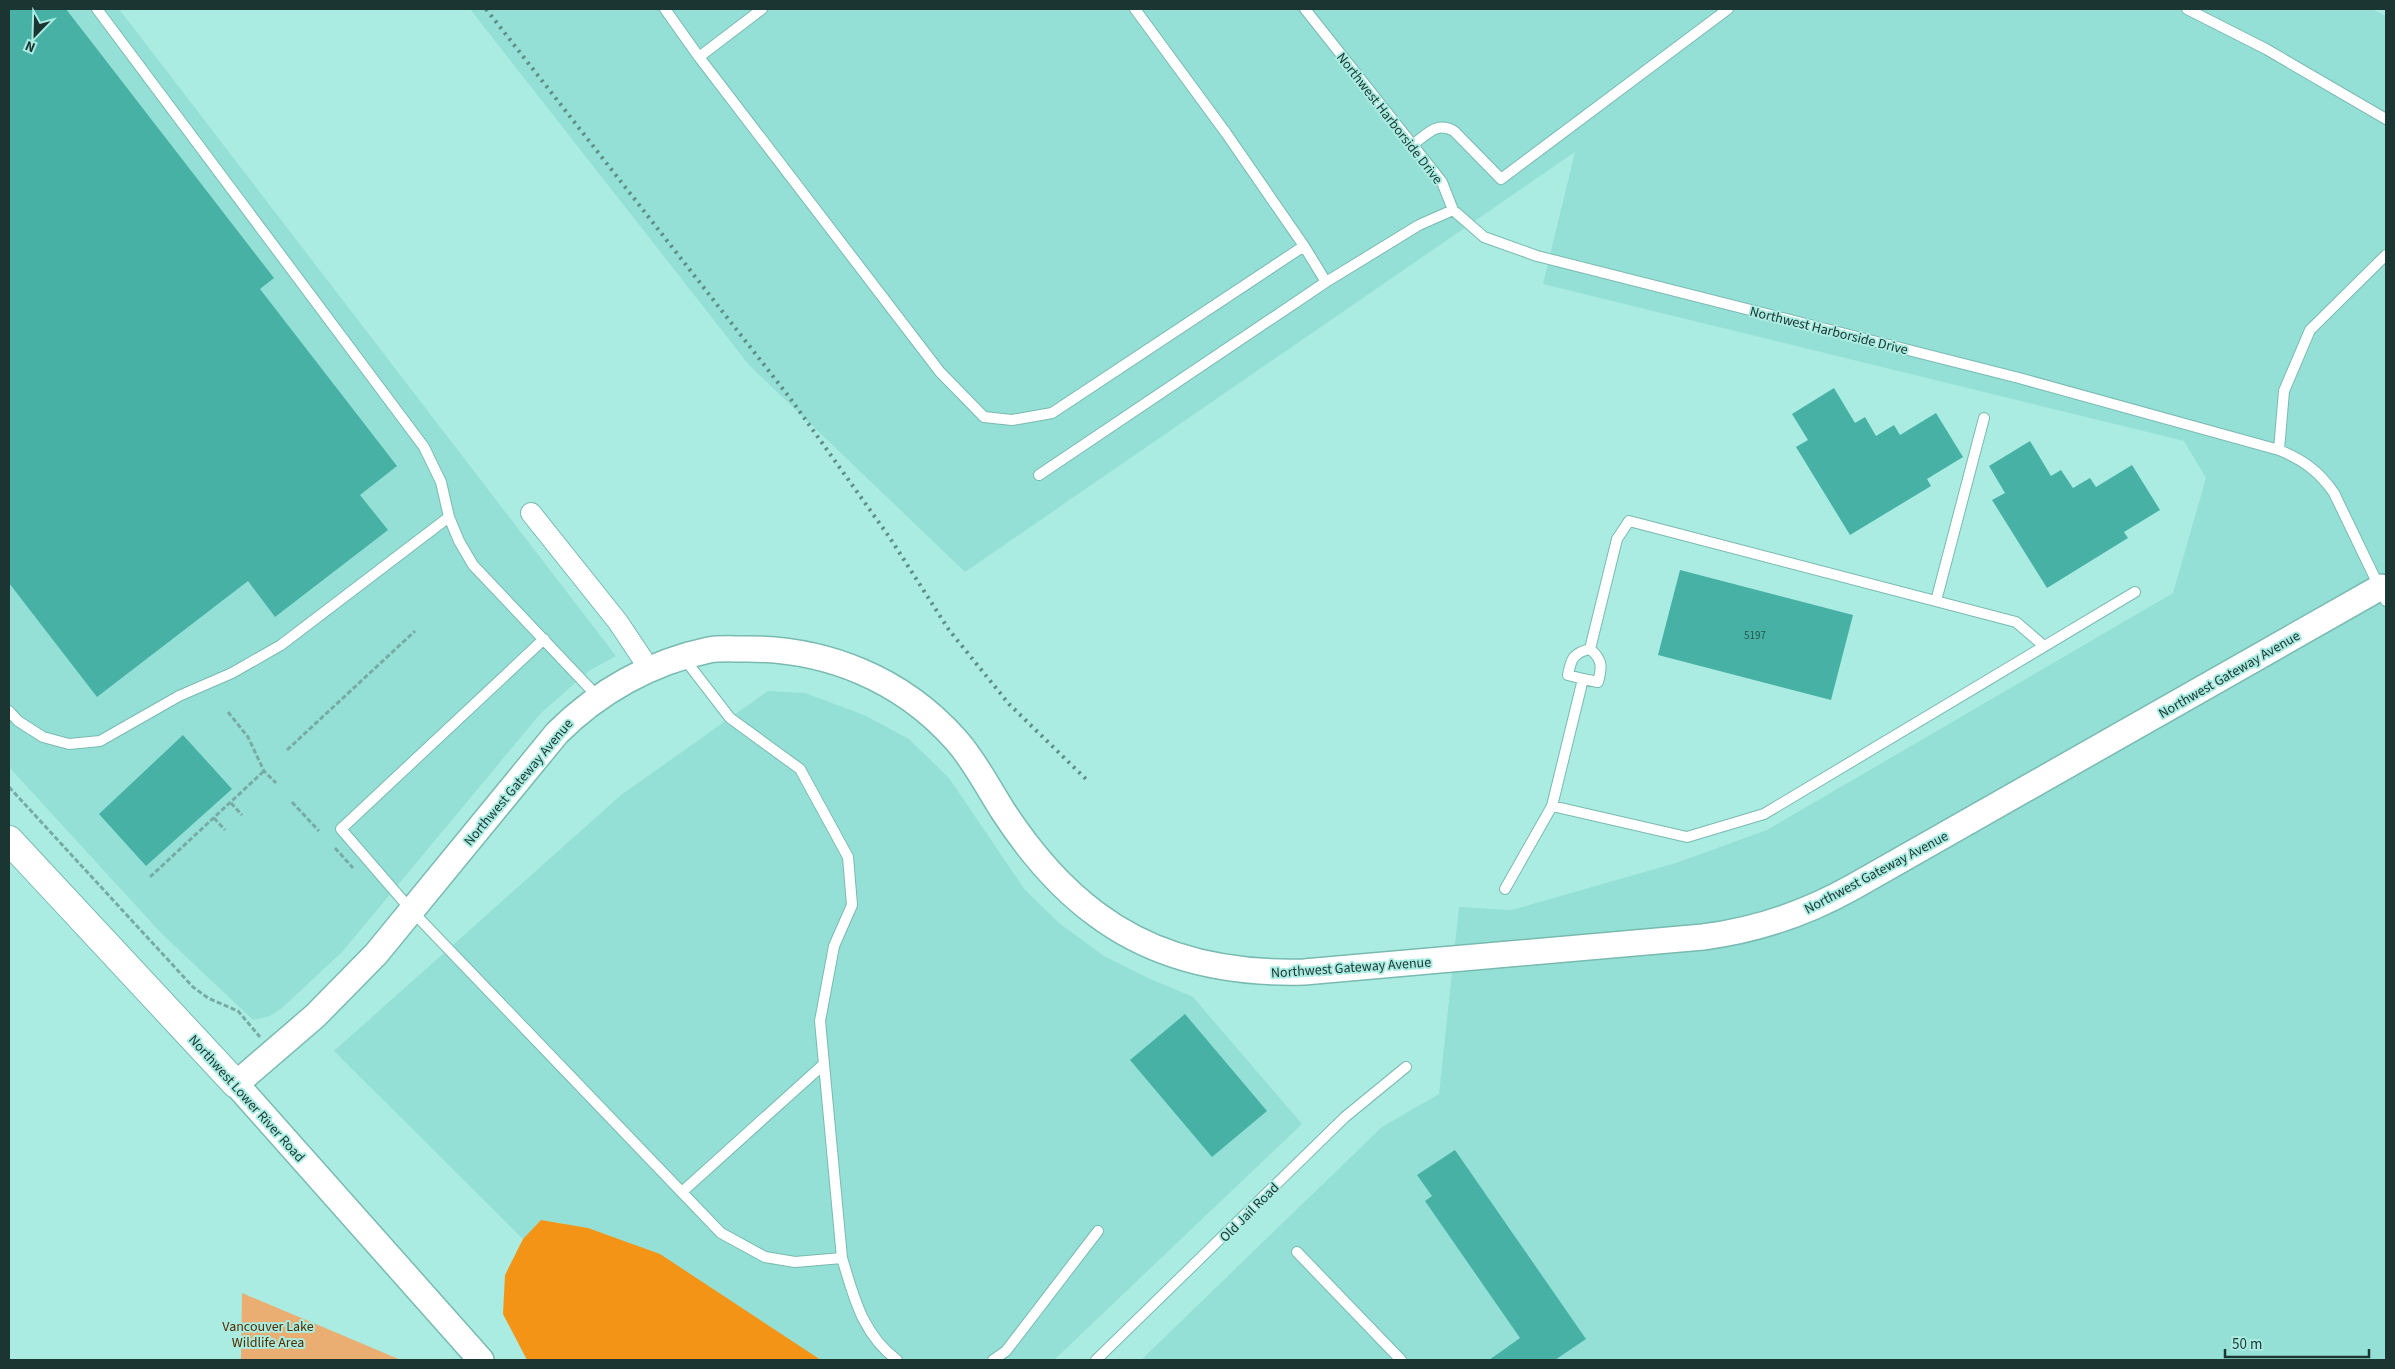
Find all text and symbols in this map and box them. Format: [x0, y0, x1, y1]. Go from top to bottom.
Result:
north arrow [10, 10, 60, 60]
text: N [22, 35, 39, 57]
street label: Northwest Harborside Drive [1331, 49, 1447, 189]
street label: Northwest Harborside Drive [1748, 302, 1910, 360]
street label: Northwest Gateway Avenue [2155, 626, 2304, 724]
house number: 5197 [1744, 628, 1766, 643]
street label: Northwest Gateway Avenue [460, 715, 578, 851]
street label: Northwest Gateway Avenue [1801, 826, 1952, 919]
street label: Northwest Gateway Avenue [1270, 952, 1432, 984]
street label: Northwest Lower River Road [184, 1031, 309, 1167]
street label: Old Jail Road [1215, 1178, 1284, 1247]
park label: Vancouver Lake Wildlife Area [222, 1317, 314, 1353]
scale bar [2225, 1326, 2369, 1358]
text: 50 m [2232, 1334, 2262, 1355]

